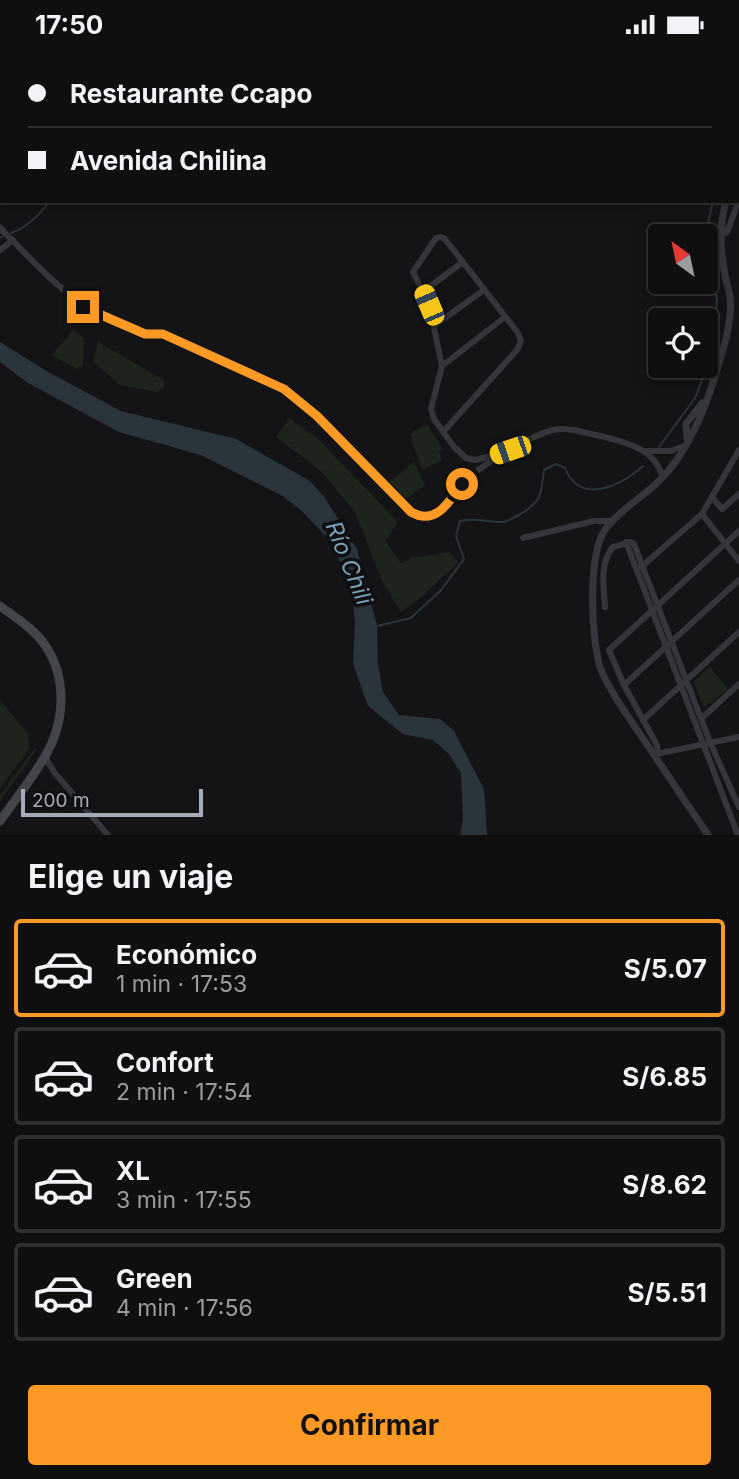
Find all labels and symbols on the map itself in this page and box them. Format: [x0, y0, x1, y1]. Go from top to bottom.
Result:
north arrow [648, 224, 718, 294]
car [412, 282, 447, 328]
route end [67, 291, 99, 323]
car [487, 433, 534, 467]
route start [446, 468, 478, 500]
water label: Río Chili [320, 517, 379, 609]
scale bar [21, 786, 203, 818]

